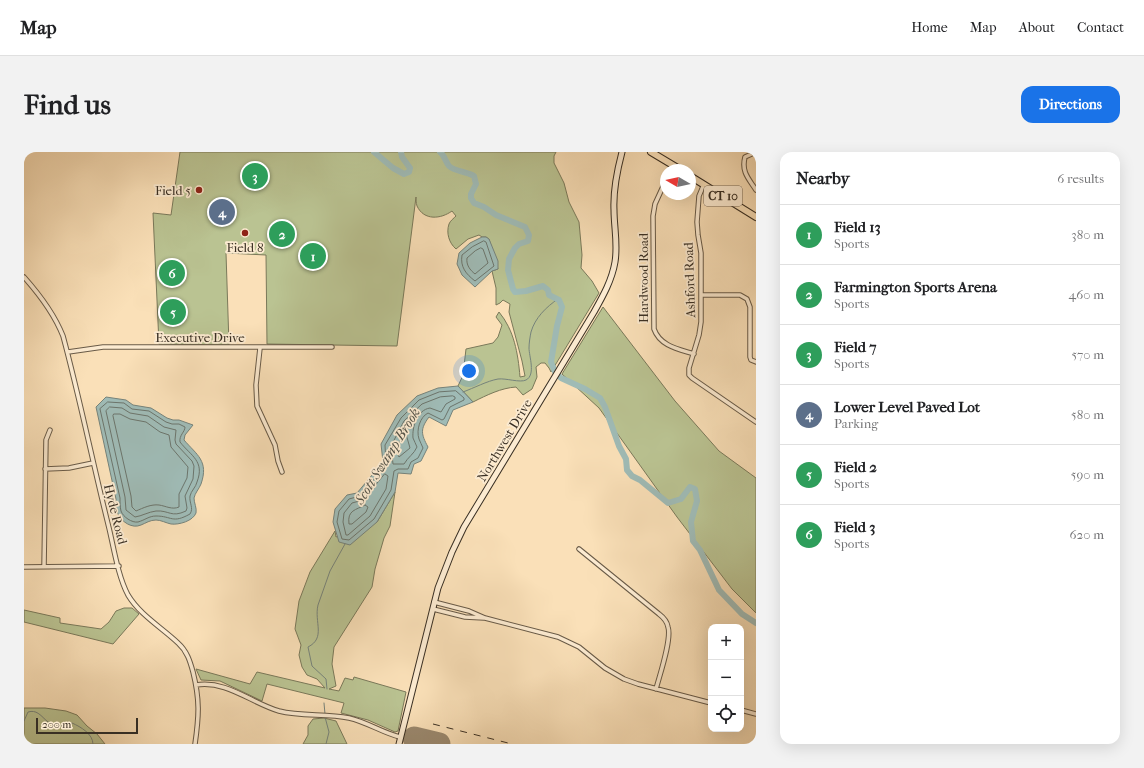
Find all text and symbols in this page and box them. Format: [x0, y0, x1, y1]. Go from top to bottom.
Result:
text: Map [20, 17, 56, 39]
text: Home [911, 19, 948, 36]
text: Map [970, 19, 997, 36]
text: About [1019, 19, 1055, 36]
text: Contact [1077, 19, 1124, 36]
button: Directions [1021, 86, 1120, 123]
text: Find us [24, 88, 111, 121]
pin: 3 [242, 161, 268, 191]
north arrow [660, 164, 696, 200]
text: Nearby [796, 168, 850, 188]
text: 6 results [1057, 171, 1104, 186]
place label: Field 5 [155, 183, 191, 198]
marker: Field 5 [194, 185, 204, 195]
road number: CT 10 [704, 186, 742, 206]
pin: 4 [209, 197, 235, 227]
text: Field 13 [834, 218, 881, 236]
pin: 2 [269, 219, 295, 249]
text: 1 [807, 227, 811, 242]
text: 380 m [1071, 227, 1104, 242]
marker: Field 8 [240, 228, 250, 238]
street label: Hardwood Road [636, 232, 651, 323]
text: Sports [834, 236, 869, 251]
place label: Field 8 [227, 240, 264, 255]
pin: 1 [300, 241, 326, 271]
street label: Ashford Road [681, 241, 698, 319]
pin: 6 [159, 258, 185, 288]
text: Farmington Sports Arena [834, 278, 997, 296]
text: 2 [806, 287, 812, 302]
text: 460 m [1069, 287, 1104, 302]
text: Sports [834, 296, 869, 311]
pin: 5 [160, 297, 186, 327]
street label: Executive Drive [155, 330, 245, 345]
text: Field 7 [834, 338, 876, 356]
text: 3 [806, 347, 812, 362]
text: 570 m [1071, 347, 1104, 362]
text: Sports [834, 356, 869, 371]
your location [459, 361, 479, 381]
street label: Northwest Drive [474, 396, 535, 484]
text: Lower Level Paved Lot [834, 398, 980, 416]
water label: Scott Swamp Brook [350, 405, 424, 508]
text: 4 [805, 407, 813, 422]
text: 580 m [1071, 407, 1104, 422]
text: Parking [834, 416, 878, 431]
text: Field 2 [834, 458, 877, 476]
text: 5 [806, 467, 812, 482]
text: 590 m [1071, 467, 1104, 482]
text: Sports [834, 476, 869, 491]
street label: Hyde Road [101, 482, 130, 547]
text: Field 3 [834, 518, 875, 536]
text: 6 [805, 527, 813, 542]
text: 620 m [1070, 527, 1104, 542]
text: Sports [834, 536, 869, 551]
map controls [708, 624, 744, 732]
button: + [708, 624, 744, 660]
button: − [708, 660, 744, 696]
button: locate [708, 696, 744, 732]
scale bar [36, 716, 138, 735]
text: 200 m [42, 718, 71, 731]

